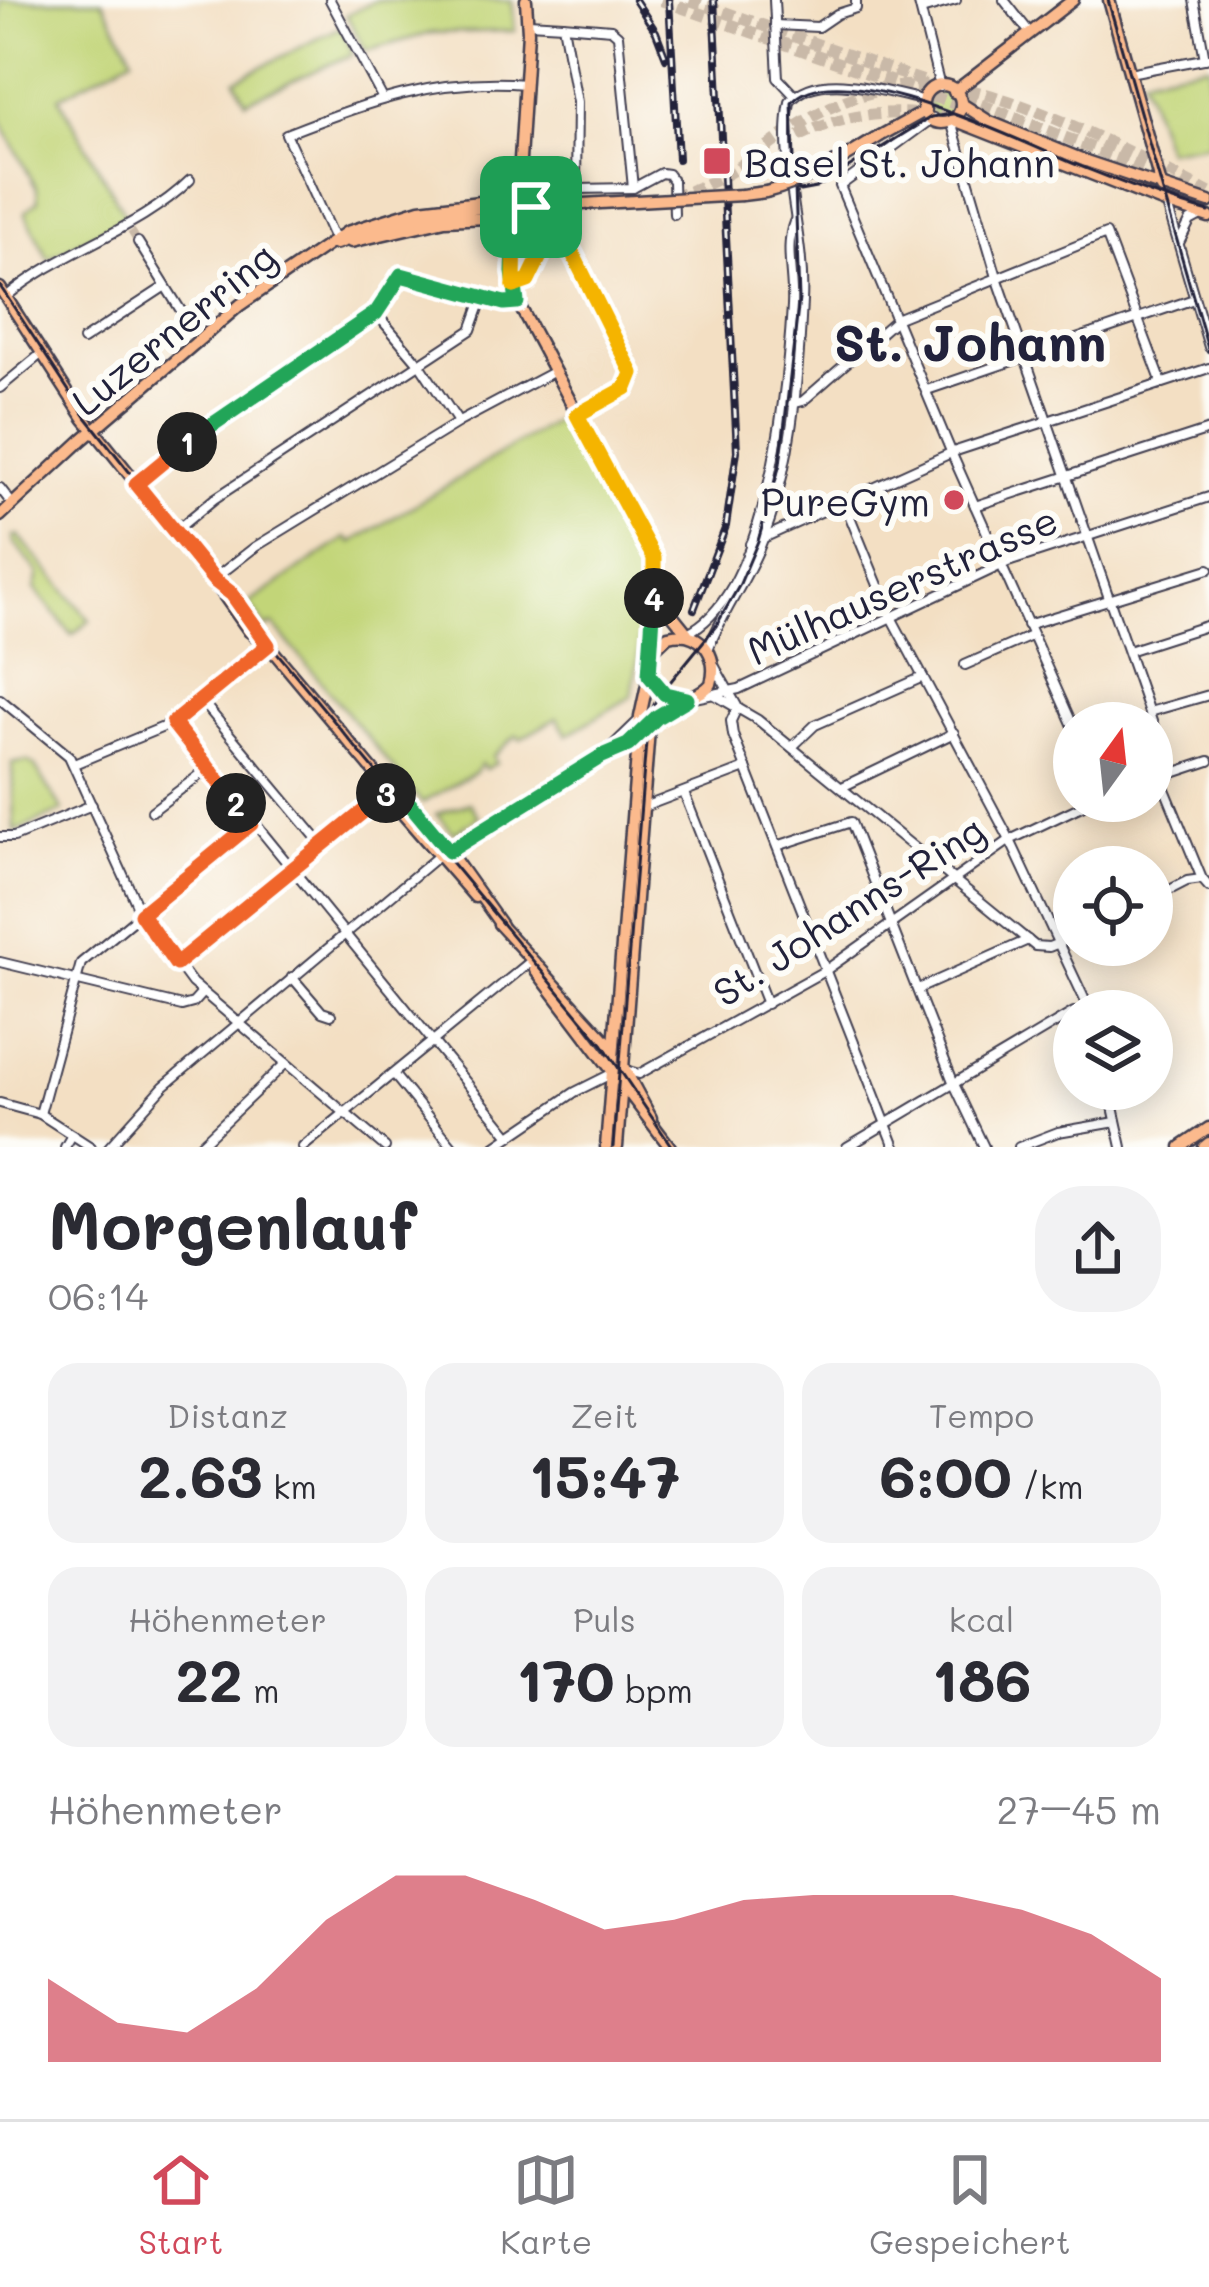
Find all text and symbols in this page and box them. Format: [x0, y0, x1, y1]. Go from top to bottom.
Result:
place label: Basel St. Johann [744, 136, 1055, 187]
marker: Basel St. Johann [701, 145, 733, 177]
pin [480, 156, 582, 258]
icon: arrive [498, 174, 564, 240]
street label: Luzernerring [60, 230, 286, 427]
district label: St. Johann [834, 307, 1106, 374]
pin: 1 [157, 412, 217, 472]
text: 1 [180, 420, 194, 463]
place label: PureGym [761, 475, 930, 526]
marker: PureGym [941, 487, 967, 513]
street label: Mülhauserstrasse [739, 493, 1065, 675]
pin: 4 [624, 568, 684, 628]
text: 4 [644, 576, 664, 619]
north arrow [1053, 702, 1173, 822]
map controls [1053, 702, 1173, 1110]
pin: 3 [356, 763, 416, 823]
text: 3 [376, 771, 396, 814]
pin: 2 [206, 773, 266, 833]
text: 2 [227, 781, 245, 824]
street label: St. Johanns-Ring [703, 803, 994, 1018]
button: locate [1053, 846, 1173, 966]
button: layers [1053, 990, 1173, 1110]
text: Morgenlauf [48, 1181, 417, 1267]
button: share [1035, 1186, 1161, 1312]
text: 06:14 [48, 1269, 148, 1320]
text: Distanz [167, 1393, 288, 1436]
text: Zeit [571, 1393, 638, 1436]
text: Tempo [929, 1393, 1034, 1436]
text: 2.63 [138, 1436, 262, 1514]
text: 15:47 [528, 1436, 681, 1514]
text: 6:00 [879, 1436, 1012, 1514]
text: km [262, 1464, 317, 1507]
text: /km [1012, 1464, 1084, 1507]
text: Höhenmeter [128, 1597, 327, 1640]
text: Puls [573, 1597, 636, 1640]
text: kcal [949, 1597, 1014, 1640]
text: 22 [176, 1640, 243, 1718]
text: 170 [516, 1640, 615, 1718]
text: 186 [931, 1640, 1032, 1718]
text: m [243, 1668, 279, 1711]
text: bpm [615, 1668, 693, 1711]
text: Höhenmeter [48, 1783, 283, 1834]
text: 27–45 m [996, 1783, 1161, 1834]
tab: Start [138, 2147, 223, 2262]
tab: Karte [500, 2147, 592, 2262]
tab: Gespeichert [869, 2147, 1071, 2262]

